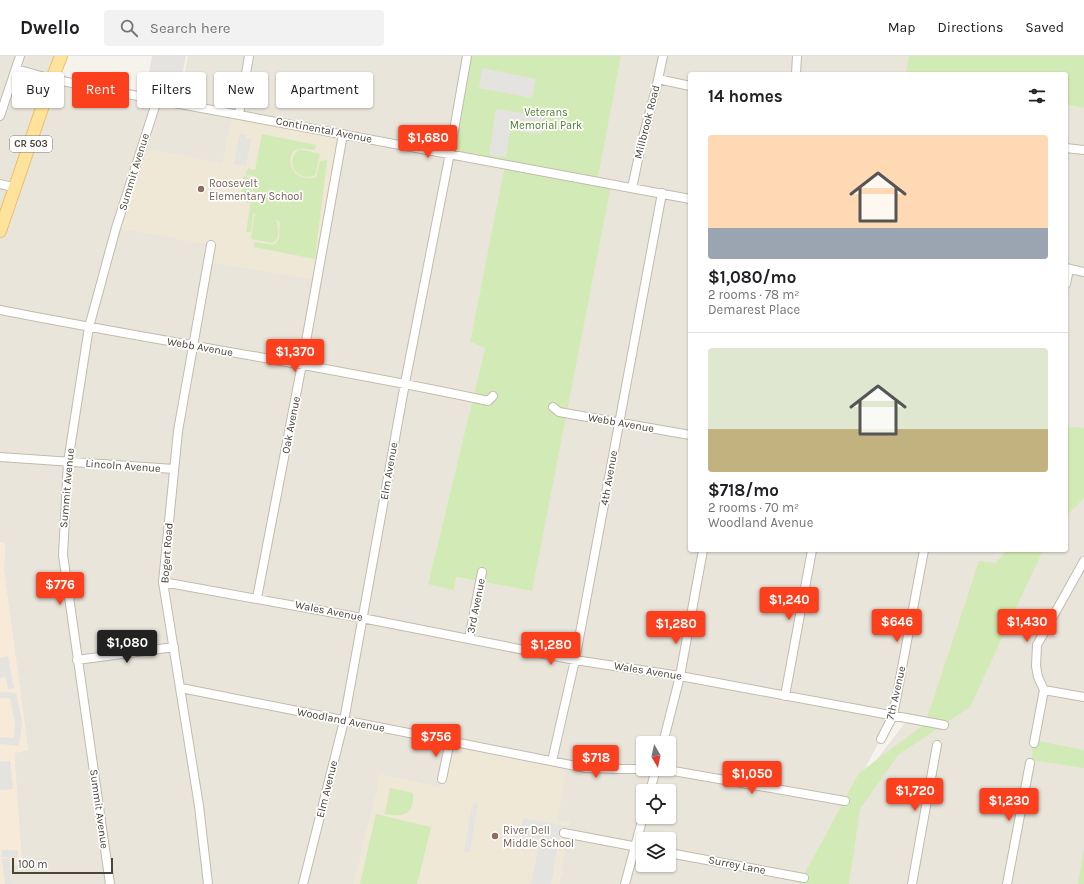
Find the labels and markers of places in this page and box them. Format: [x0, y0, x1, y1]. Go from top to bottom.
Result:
pin: $1,680 [395, 125, 461, 159]
place label: Roosevelt Elementary School [209, 177, 302, 203]
marker: Roosevelt Elementary School [196, 184, 206, 194]
pin: $1,370 [262, 339, 328, 373]
pin: $776 [36, 572, 84, 606]
pin: $1,240 [756, 587, 822, 621]
pin: $646 [873, 609, 921, 643]
pin: $1,430 [994, 609, 1060, 643]
pin: $1,280 [643, 611, 709, 645]
pin: $1,080 [94, 630, 160, 664]
pin: $1,280 [518, 632, 584, 666]
pin: $756 [412, 724, 460, 758]
pin: $718 [572, 745, 620, 779]
pin: $1,050 [719, 761, 785, 795]
pin: $1,720 [882, 778, 948, 812]
pin: $1,230 [976, 788, 1042, 822]
place label: River Dell Middle School [503, 824, 574, 850]
marker: River Dell Middle School [490, 831, 500, 841]

